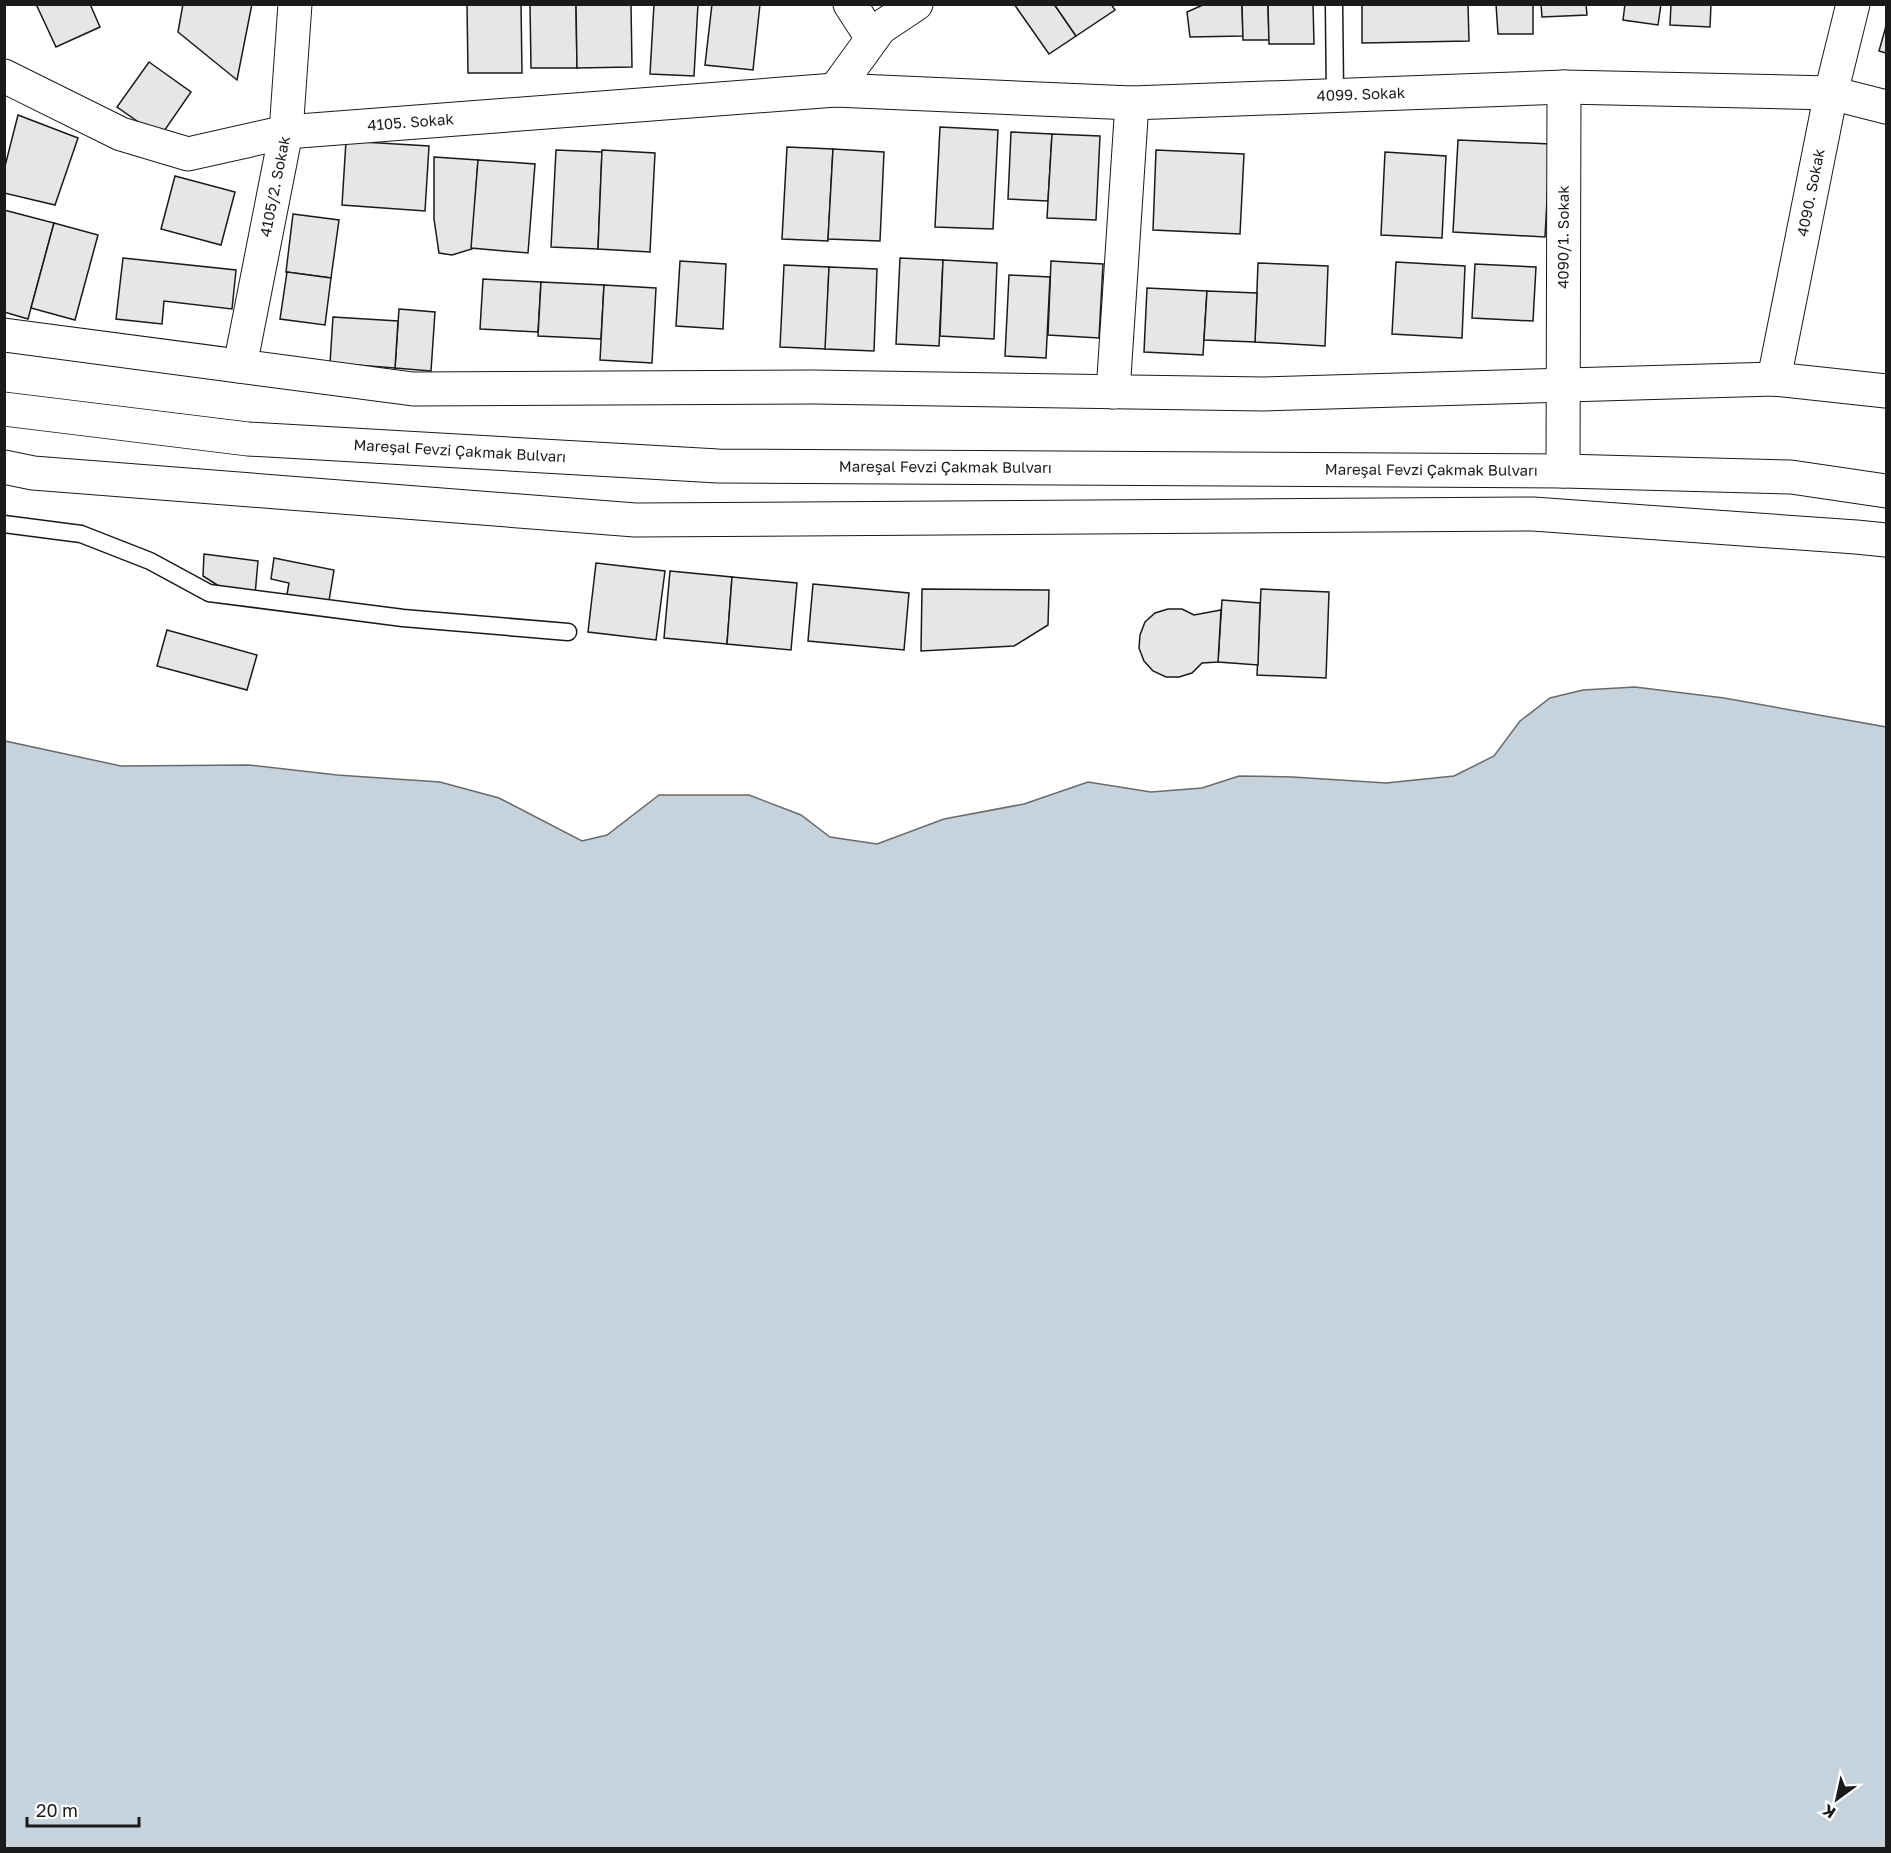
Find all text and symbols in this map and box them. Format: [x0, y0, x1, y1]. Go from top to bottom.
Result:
street label: 4099. Sokak [1316, 83, 1406, 104]
street label: 4105. Sokak [367, 109, 455, 134]
street label: 4105/2. Sokak [256, 134, 293, 238]
street label: 4090. Sokak [1793, 147, 1828, 238]
street label: 4090/1. Sokak [1553, 185, 1572, 289]
street label: Mareşal Fevzi Çakmak Bulvarı [353, 435, 567, 465]
street label: Mareşal Fevzi Çakmak Bulvarı [839, 457, 1052, 476]
street label: Mareşal Fevzi Çakmak Bulvarı [1325, 460, 1538, 479]
north arrow [1807, 1769, 1867, 1829]
scale bar [27, 1790, 140, 1828]
text: 20 m [36, 1799, 78, 1821]
text: K [1818, 1800, 1839, 1823]

